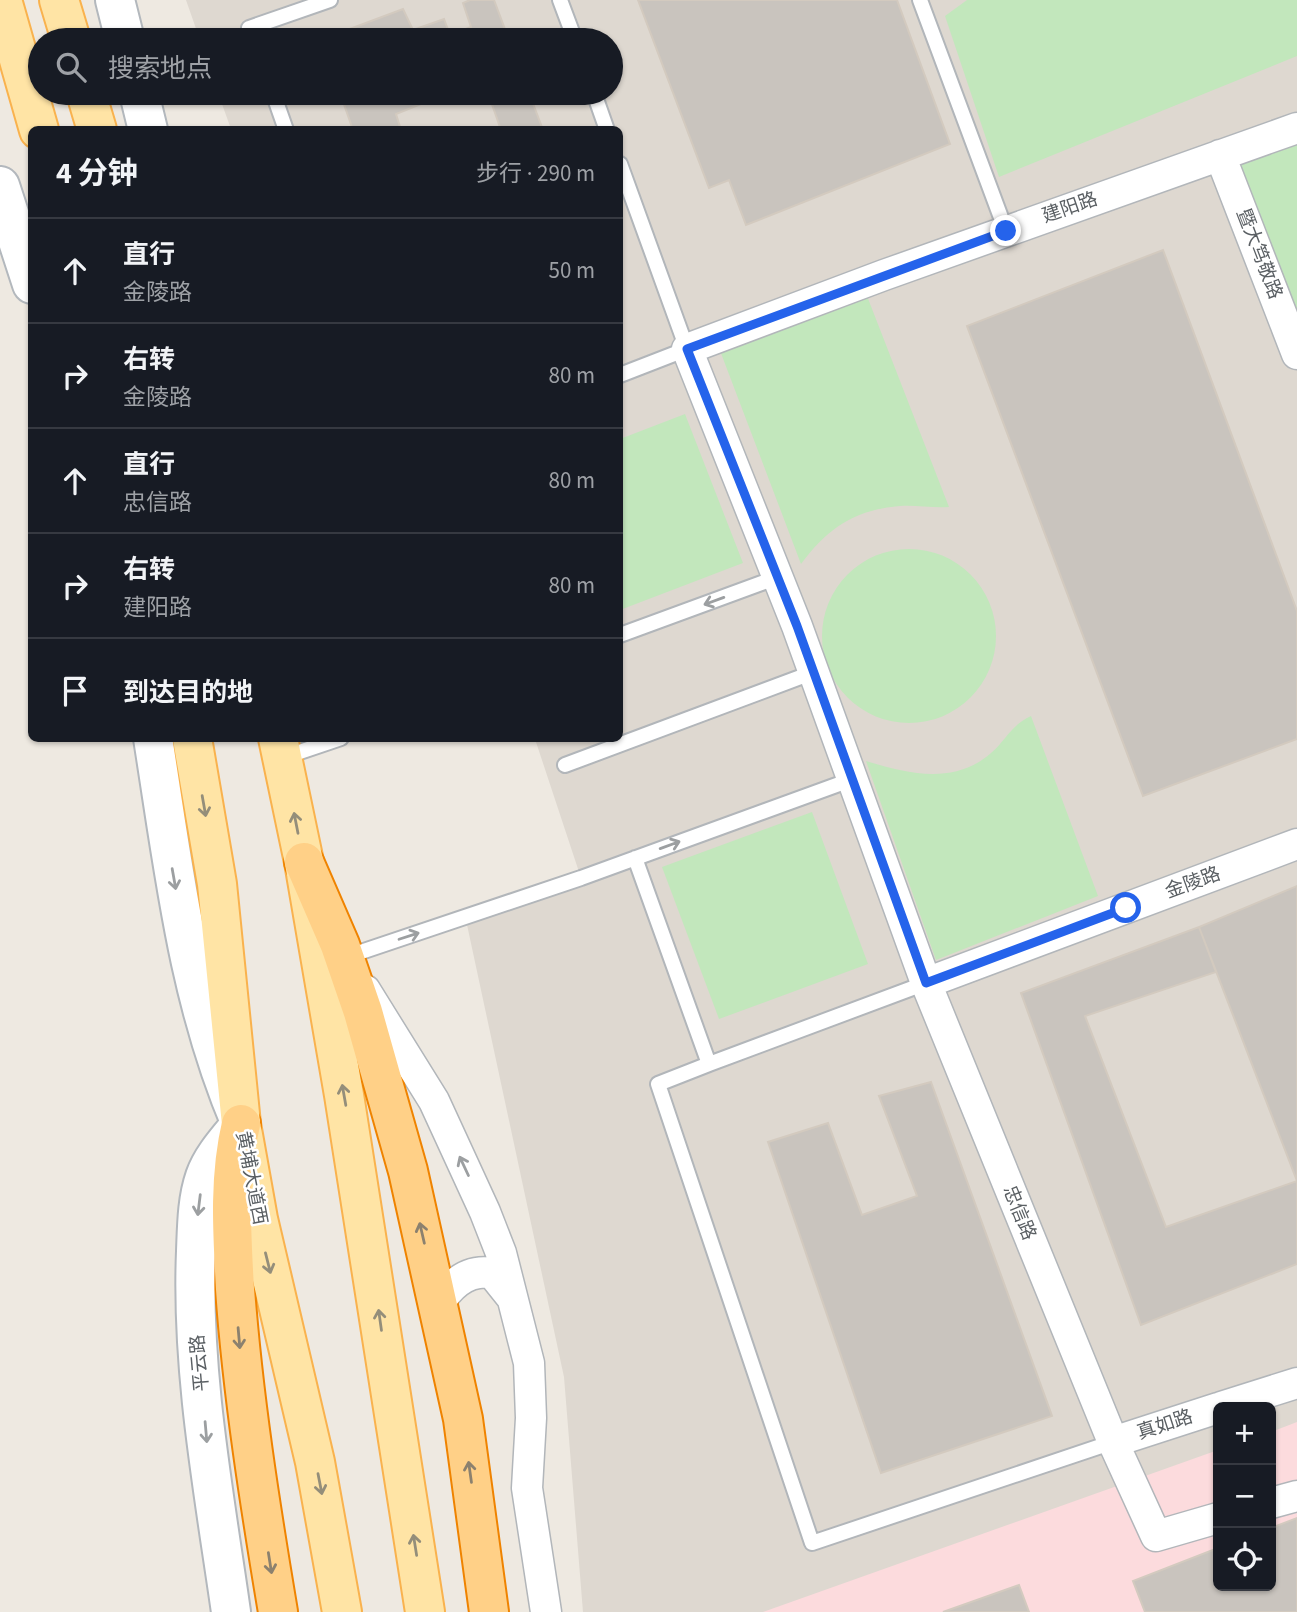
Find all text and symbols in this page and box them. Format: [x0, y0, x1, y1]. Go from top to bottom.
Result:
search box [28, 28, 623, 105]
icon: search [52, 48, 90, 86]
text: 搜索地点 [108, 50, 212, 87]
text: 4 分钟 [56, 152, 138, 195]
text: 步行 · 290 m [476, 157, 595, 190]
street label: 建阳路 [1039, 186, 1101, 230]
street label: 暨大笃敬路 [1229, 205, 1289, 303]
route end [990, 215, 1021, 246]
text: 直行 [123, 236, 175, 273]
icon: ahead [56, 252, 94, 290]
text: 50 m [548, 254, 595, 287]
text: 金陵路 [123, 276, 192, 309]
text: 右转 [123, 341, 175, 378]
icon: right [56, 357, 94, 395]
text: 80 m [548, 359, 595, 392]
text: 金陵路 [123, 381, 192, 414]
text: 直行 [123, 446, 175, 483]
icon: ahead [56, 462, 94, 500]
text: 80 m [548, 464, 595, 497]
text: 忠信路 [123, 486, 192, 519]
text: 右转 [123, 551, 175, 588]
icon: right [56, 567, 94, 605]
text: 80 m [548, 569, 595, 602]
text: 建阳路 [123, 591, 192, 624]
one-way arrow [704, 596, 726, 608]
icon: arrive [56, 672, 94, 710]
text: 到达目的地 [123, 674, 253, 711]
one-way arrow [198, 794, 211, 817]
one-way arrow [288, 812, 302, 835]
one-way arrow [659, 838, 681, 851]
street label: 金陵路 [1162, 861, 1224, 905]
one-way arrow [168, 867, 181, 890]
route start [1110, 892, 1141, 923]
one-way arrow [398, 928, 420, 941]
one-way arrow [337, 1084, 350, 1107]
street label: 黄埔大道西 [229, 1129, 273, 1227]
one-way arrow [457, 1156, 470, 1177]
street label: 忠信路 [996, 1182, 1042, 1244]
one-way arrow [193, 1193, 206, 1216]
one-way arrow [415, 1222, 428, 1245]
one-way arrow [262, 1251, 275, 1274]
one-way arrow [374, 1309, 387, 1332]
one-way arrow [233, 1326, 246, 1349]
street label: 平云路 [184, 1333, 216, 1393]
map controls [1213, 1402, 1276, 1591]
button: + [1213, 1402, 1276, 1465]
street label: 真如路 [1134, 1403, 1196, 1447]
one-way arrow [200, 1420, 213, 1443]
one-way arrow [464, 1461, 477, 1483]
button: − [1213, 1465, 1276, 1528]
one-way arrow [313, 1472, 327, 1495]
button: locate [1213, 1528, 1276, 1591]
one-way arrow [408, 1534, 421, 1557]
one-way arrow [264, 1551, 277, 1574]

